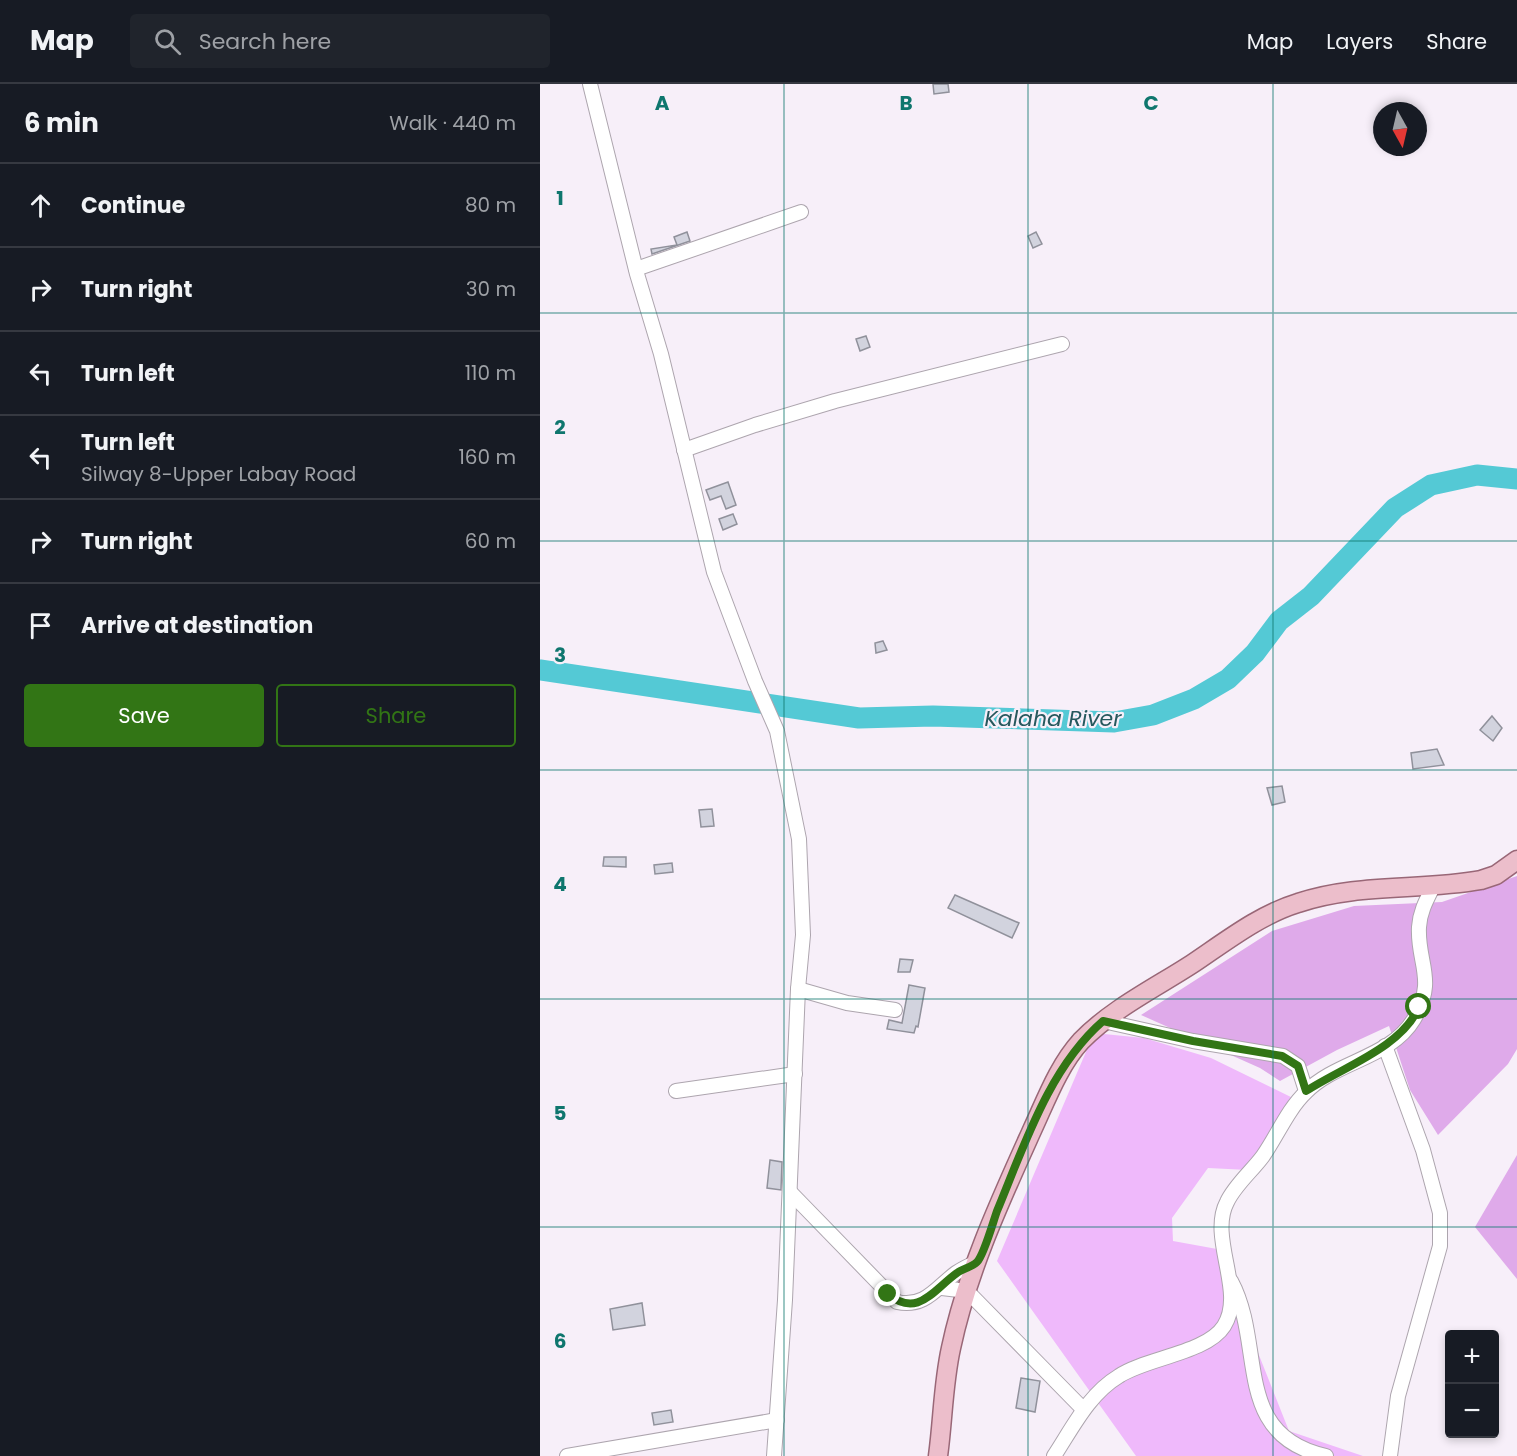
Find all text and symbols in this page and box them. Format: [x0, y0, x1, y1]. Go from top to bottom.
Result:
search box [130, 14, 550, 68]
text: Map [30, 21, 94, 60]
icon: search [151, 25, 184, 58]
text: Search here [199, 26, 331, 57]
text: Map [1247, 27, 1293, 56]
text: Layers [1326, 27, 1393, 56]
text: Share [1426, 27, 1487, 56]
text: A [655, 89, 670, 117]
text: B [899, 89, 913, 117]
text: C [1143, 89, 1159, 117]
north arrow [1373, 102, 1427, 156]
text: 6 min [24, 105, 99, 141]
text: Walk · 440 m [389, 109, 516, 137]
text: 1 [556, 184, 564, 212]
icon: ahead [24, 189, 57, 222]
text: Continue [81, 190, 185, 221]
text: 80 m [465, 191, 516, 219]
icon: right [24, 273, 57, 306]
text: Turn right [81, 274, 192, 305]
text: 30 m [466, 275, 516, 303]
icon: left [24, 357, 57, 390]
text: Turn left [81, 358, 175, 389]
text: 110 m [465, 359, 516, 387]
text: 2 [554, 413, 566, 441]
text: Turn left [81, 427, 175, 458]
icon: left [24, 441, 57, 474]
text: 160 m [458, 443, 516, 471]
text: Silway 8-Upper Labay Road [81, 460, 356, 488]
icon: right [24, 525, 57, 558]
text: Turn right [81, 526, 192, 557]
text: 60 m [465, 527, 516, 555]
icon: arrive [24, 609, 57, 642]
text: Arrive at destination [81, 610, 313, 641]
text: 3 [554, 641, 566, 669]
button: Save [24, 684, 264, 747]
button: Share [276, 684, 516, 747]
water label: Kalaha River [985, 703, 1122, 734]
text: 4 [553, 870, 567, 898]
route start [1405, 993, 1431, 1019]
text: 5 [554, 1099, 567, 1127]
route end [874, 1280, 900, 1306]
text: 6 [554, 1327, 566, 1355]
map controls [1445, 1330, 1499, 1438]
button: + [1445, 1330, 1499, 1384]
button: − [1445, 1384, 1499, 1438]

